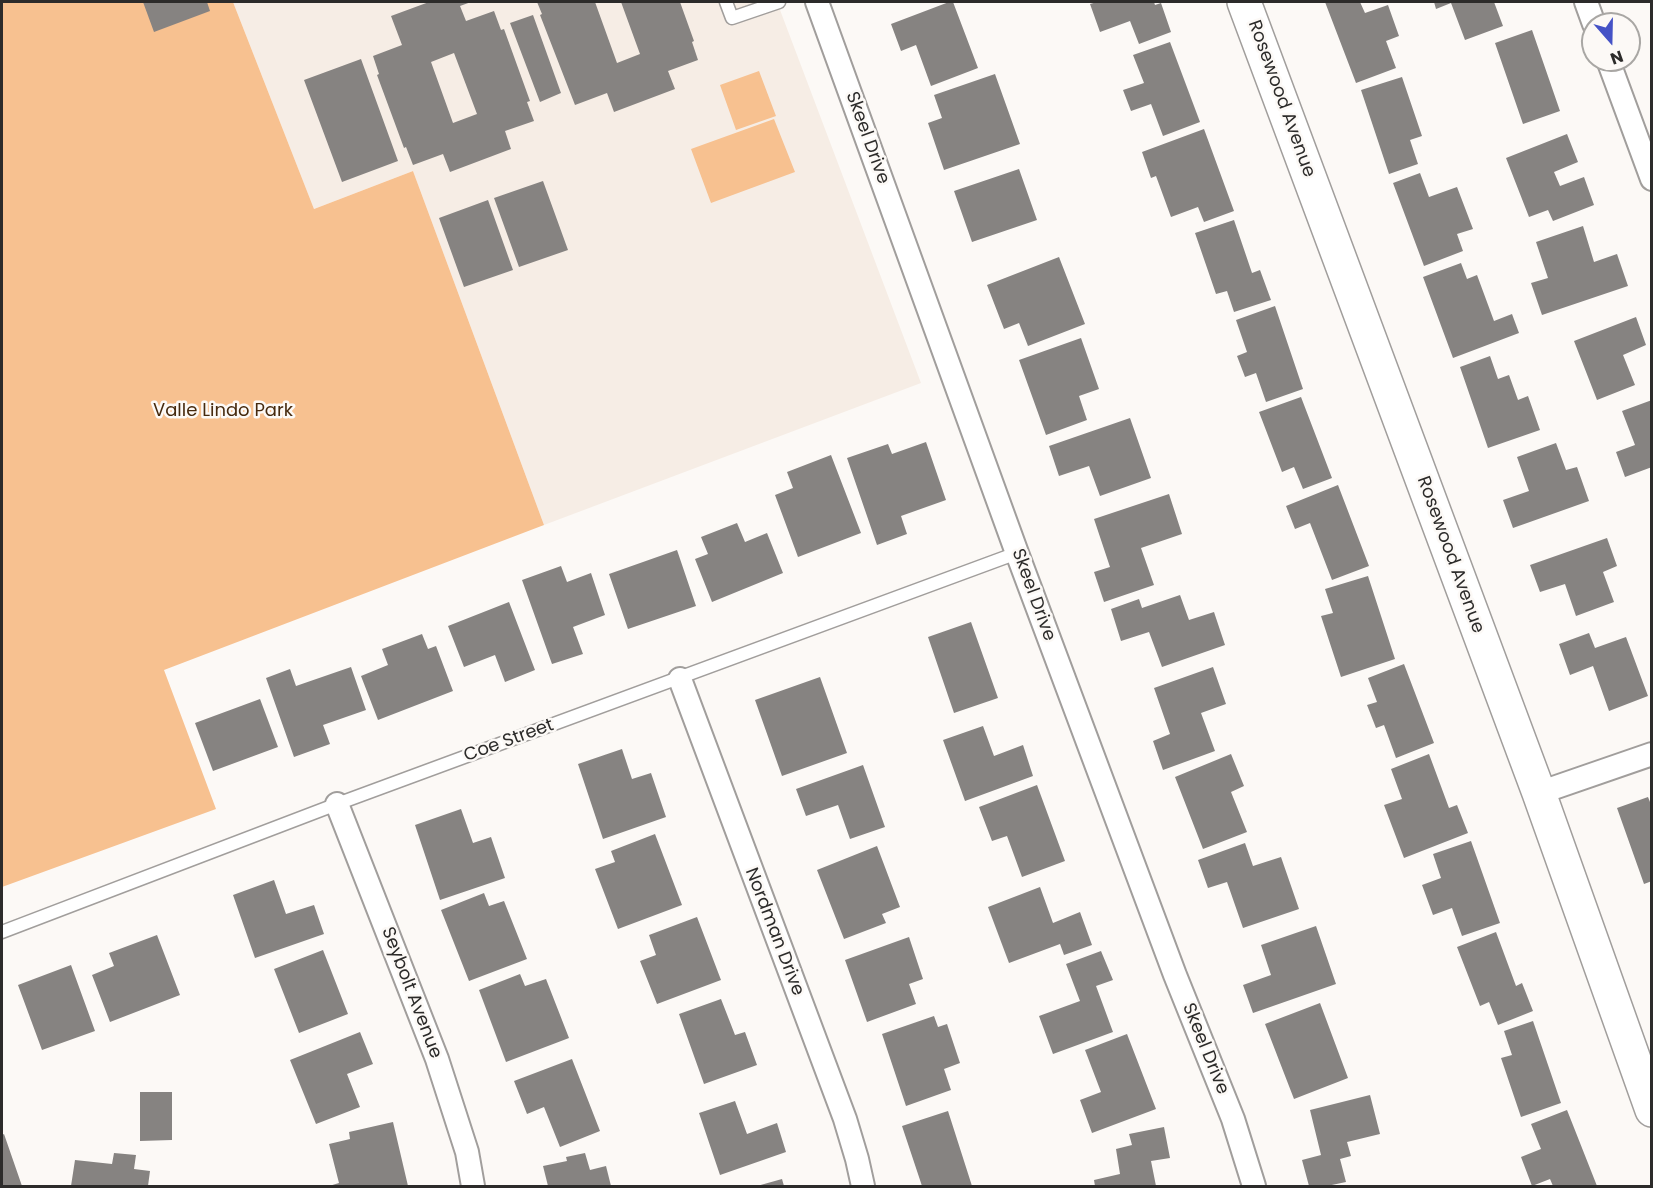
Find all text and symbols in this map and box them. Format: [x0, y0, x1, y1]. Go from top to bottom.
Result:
north arrow [1581, 12, 1641, 72]
street label: Rosewood Avenue [1243, 18, 1319, 180]
text: N [1607, 45, 1626, 70]
street label: Skeel Drive [840, 89, 894, 187]
park label: Valle Lindo Park [153, 400, 293, 422]
street label: Rosewood Avenue [1412, 474, 1488, 636]
street label: Skeel Drive [1006, 546, 1060, 644]
street label: Coe Street [461, 715, 557, 767]
street label: Nordman Drive [740, 865, 808, 999]
street label: Seybolt Avenue [376, 924, 446, 1062]
street label: Skeel Drive [1177, 1000, 1233, 1098]

